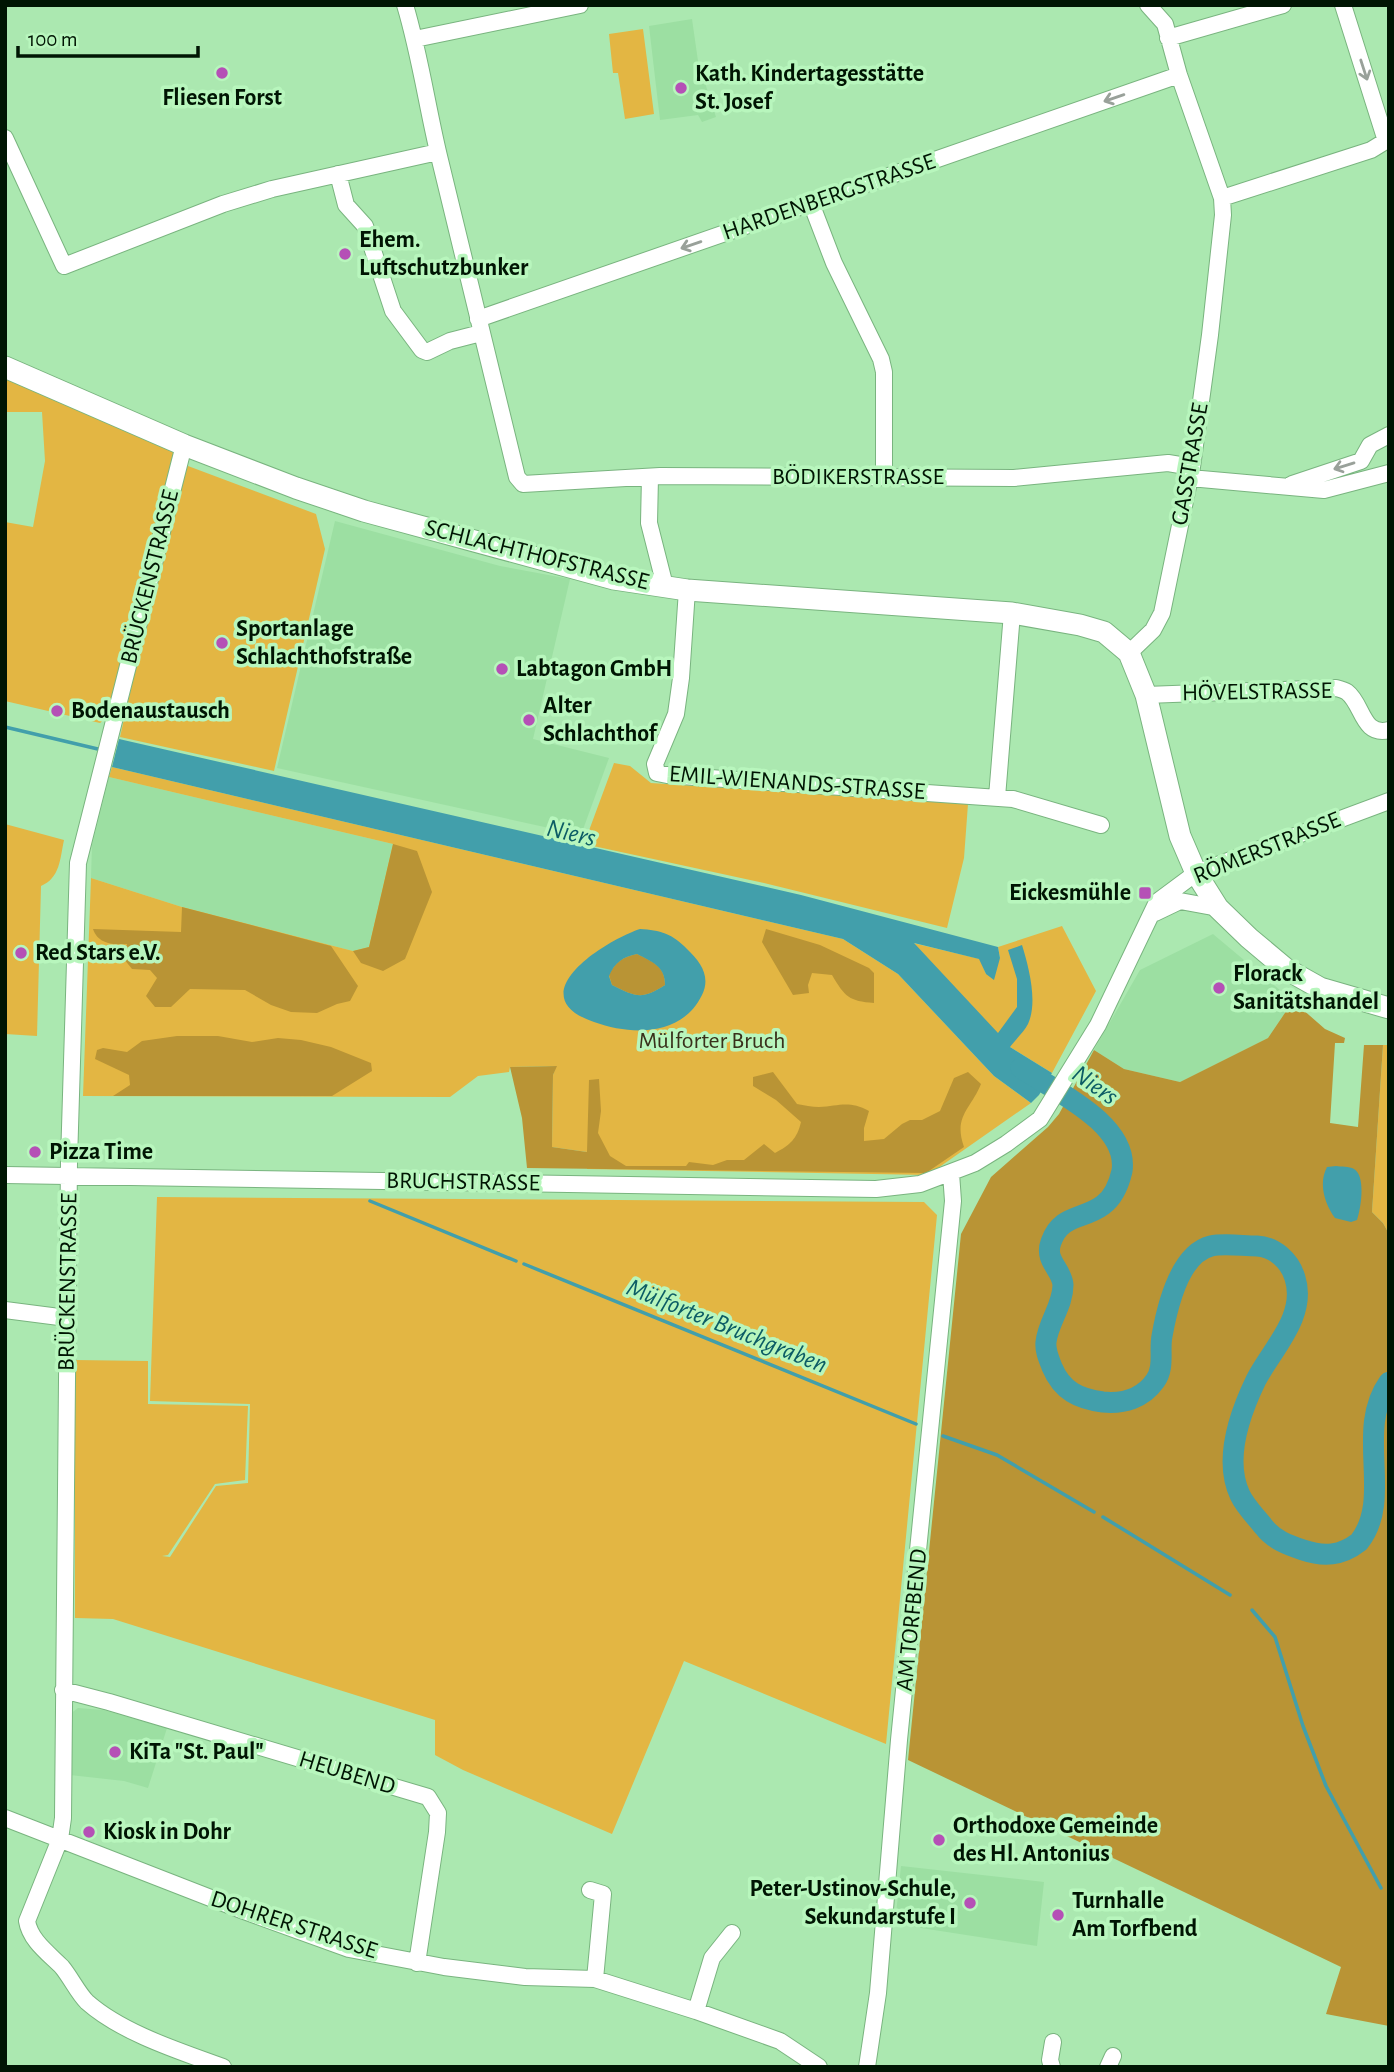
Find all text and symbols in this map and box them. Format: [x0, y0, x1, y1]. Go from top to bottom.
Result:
scale bar [18, 14, 198, 58]
text: 100 m [28, 29, 78, 50]
one-way arrow [1358, 59, 1371, 81]
place label: Kath. Kindertagesstätte St. Josef [695, 62, 924, 114]
marker: Fliesen Forst [214, 65, 230, 81]
marker: Kath. Kindertagesstätte St. Josef [673, 80, 689, 96]
place label: Fliesen Forst [162, 86, 282, 110]
one-way arrow [1104, 93, 1126, 105]
street label: HARDENBERGSTRASSE [720, 149, 939, 245]
place label: Ehem. Luftschutzbunker [359, 228, 529, 280]
one-way arrow [681, 240, 703, 252]
marker: Ehem. Luftschutzbunker [337, 246, 353, 262]
street label: GASSTRASSE [1167, 401, 1213, 527]
one-way arrow [1333, 461, 1355, 474]
street label: BÖDIKERSTRASSE [772, 464, 945, 489]
street label: BRÜCKENSTRASSE [116, 487, 183, 666]
street label: SCHLACHTHOFSTRASSE [423, 516, 652, 595]
place label: Sportanlage Schlachthofstraße [236, 617, 412, 669]
marker: Sportanlage Schlachthofstraße [214, 635, 230, 651]
place label: Labtagon GmbH [516, 657, 672, 681]
marker: Labtagon GmbH [494, 661, 510, 677]
street label: HÖVELSTRASSE [1182, 678, 1333, 705]
place label: Alter Schlachthof [543, 694, 659, 746]
place label: Bodenaustausch [71, 699, 230, 723]
marker: Bodenaustausch [49, 703, 65, 719]
marker: Alter Schlachthof [521, 712, 537, 728]
street label: EMIL-WIENANDS-STRASSE [668, 762, 926, 804]
street label: RÖMERSTRASSE [1190, 807, 1344, 888]
water label: Niers [544, 815, 598, 851]
place label: Eickesmühle [1009, 881, 1131, 905]
marker: Eickesmühle [1137, 885, 1153, 901]
place label: Red Stars e.V. [35, 941, 161, 965]
marker: Red Stars e.V. [13, 945, 29, 961]
place label: Florack Sanitätshandel [1233, 962, 1379, 1014]
marker: Florack Sanitätshandel [1211, 980, 1227, 996]
park label: Mülforter Bruch [638, 1029, 786, 1053]
water label: Niers [1067, 1060, 1123, 1110]
place label: Pizza Time [49, 1140, 153, 1164]
marker: Pizza Time [27, 1144, 43, 1160]
street label: BRUCHSTRASSE [386, 1169, 541, 1195]
street label: BRÜCKENSTRASSE [53, 1192, 82, 1371]
water label: Mülforter Bruchgraben [623, 1274, 831, 1378]
street label: AM TORFBEND [893, 1548, 931, 1692]
place label: KiTa "St. Paul" [129, 1740, 264, 1764]
marker: KiTa "St. Paul" [107, 1744, 123, 1760]
street label: HEUBEND [296, 1747, 398, 1799]
place label: Orthodoxe Gemeinde des Hl. Antonius [953, 1814, 1158, 1866]
place label: Kiosk in Dohr [103, 1820, 232, 1844]
marker: Kiosk in Dohr [81, 1824, 97, 1840]
marker: Orthodoxe Gemeinde des Hl. Antonius [931, 1832, 947, 1848]
place label: Peter-Ustinov-Schule, Sekundarstufe I [750, 1877, 956, 1929]
street label: DOHRER STRASSE [208, 1887, 381, 1963]
place label: Turnhalle Am Torfbend [1072, 1889, 1198, 1941]
marker: Peter-Ustinov-Schule, Sekundarstufe I [962, 1895, 978, 1911]
marker: Turnhalle Am Torfbend [1050, 1907, 1066, 1923]

